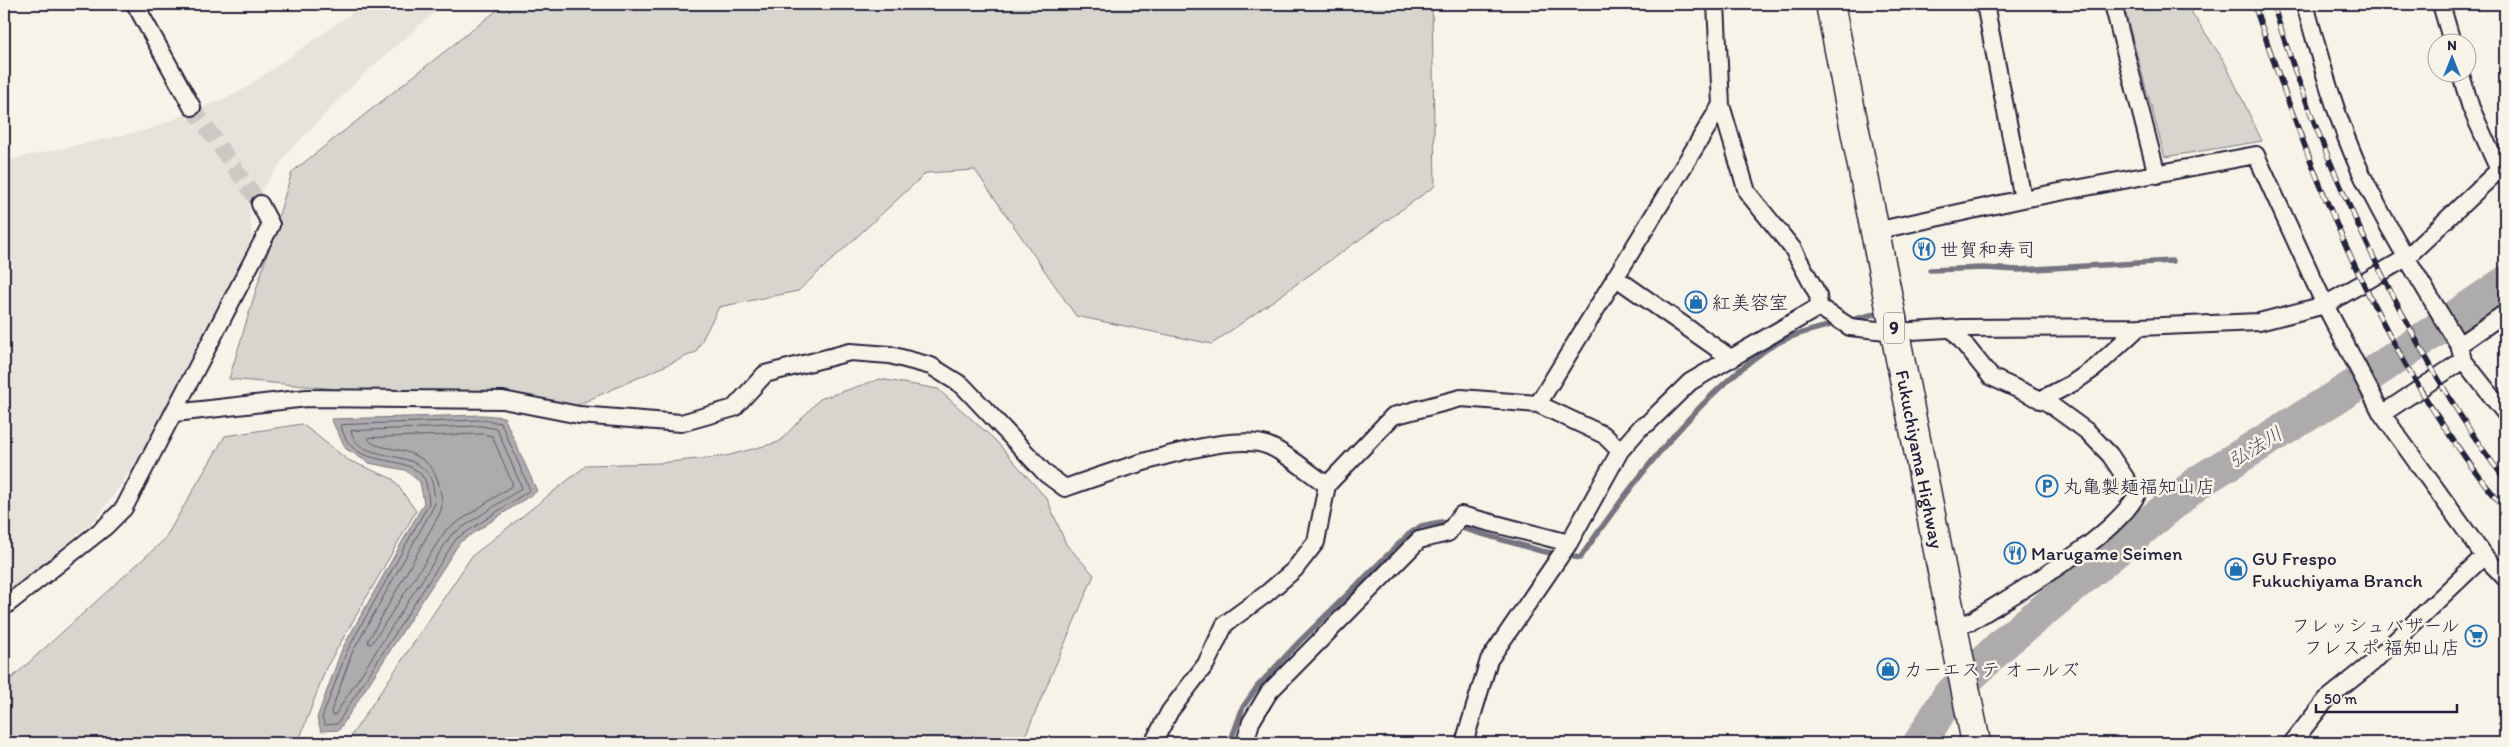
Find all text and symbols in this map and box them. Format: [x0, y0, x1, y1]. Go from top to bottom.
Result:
north arrow [2426, 32, 2476, 82]
text: N [2447, 37, 2457, 54]
restaurant icon: 世賀和寿司 [1912, 237, 1936, 261]
place label: 世賀和寿司 [1940, 238, 2035, 261]
shop icon: 紅美容室 [1684, 290, 1708, 314]
place label: 紅美容室 [1712, 291, 1788, 314]
road number: 9 [1884, 312, 1904, 343]
street label: Fukuchiyama Highway [1891, 368, 1948, 551]
water label: 弘法川 [2223, 421, 2287, 473]
parking icon: 丸亀製麺福知山店 [2035, 474, 2059, 498]
place label: 丸亀製麺福知山店 [2063, 475, 2215, 498]
restaurant icon: Marugame Seimen [2003, 541, 2027, 565]
place label: Marugame Seimen [2031, 542, 2182, 565]
place label: GU Frespo Fukuchiyama Branch [2252, 547, 2423, 592]
shop icon: GU Frespo Fukuchiyama Branch [2224, 557, 2248, 581]
place label: フレッシュバザール フレスポ 福知山店 [2291, 614, 2460, 659]
supermarket icon: フレッシュバザール フレスポ 福知山店 [2464, 624, 2488, 648]
shop icon: カーエステ オールズ [1876, 657, 1900, 681]
place label: カーエステ オールズ [1904, 658, 2079, 681]
scale bar [2316, 682, 2458, 714]
text: 50 m [2324, 690, 2357, 708]

